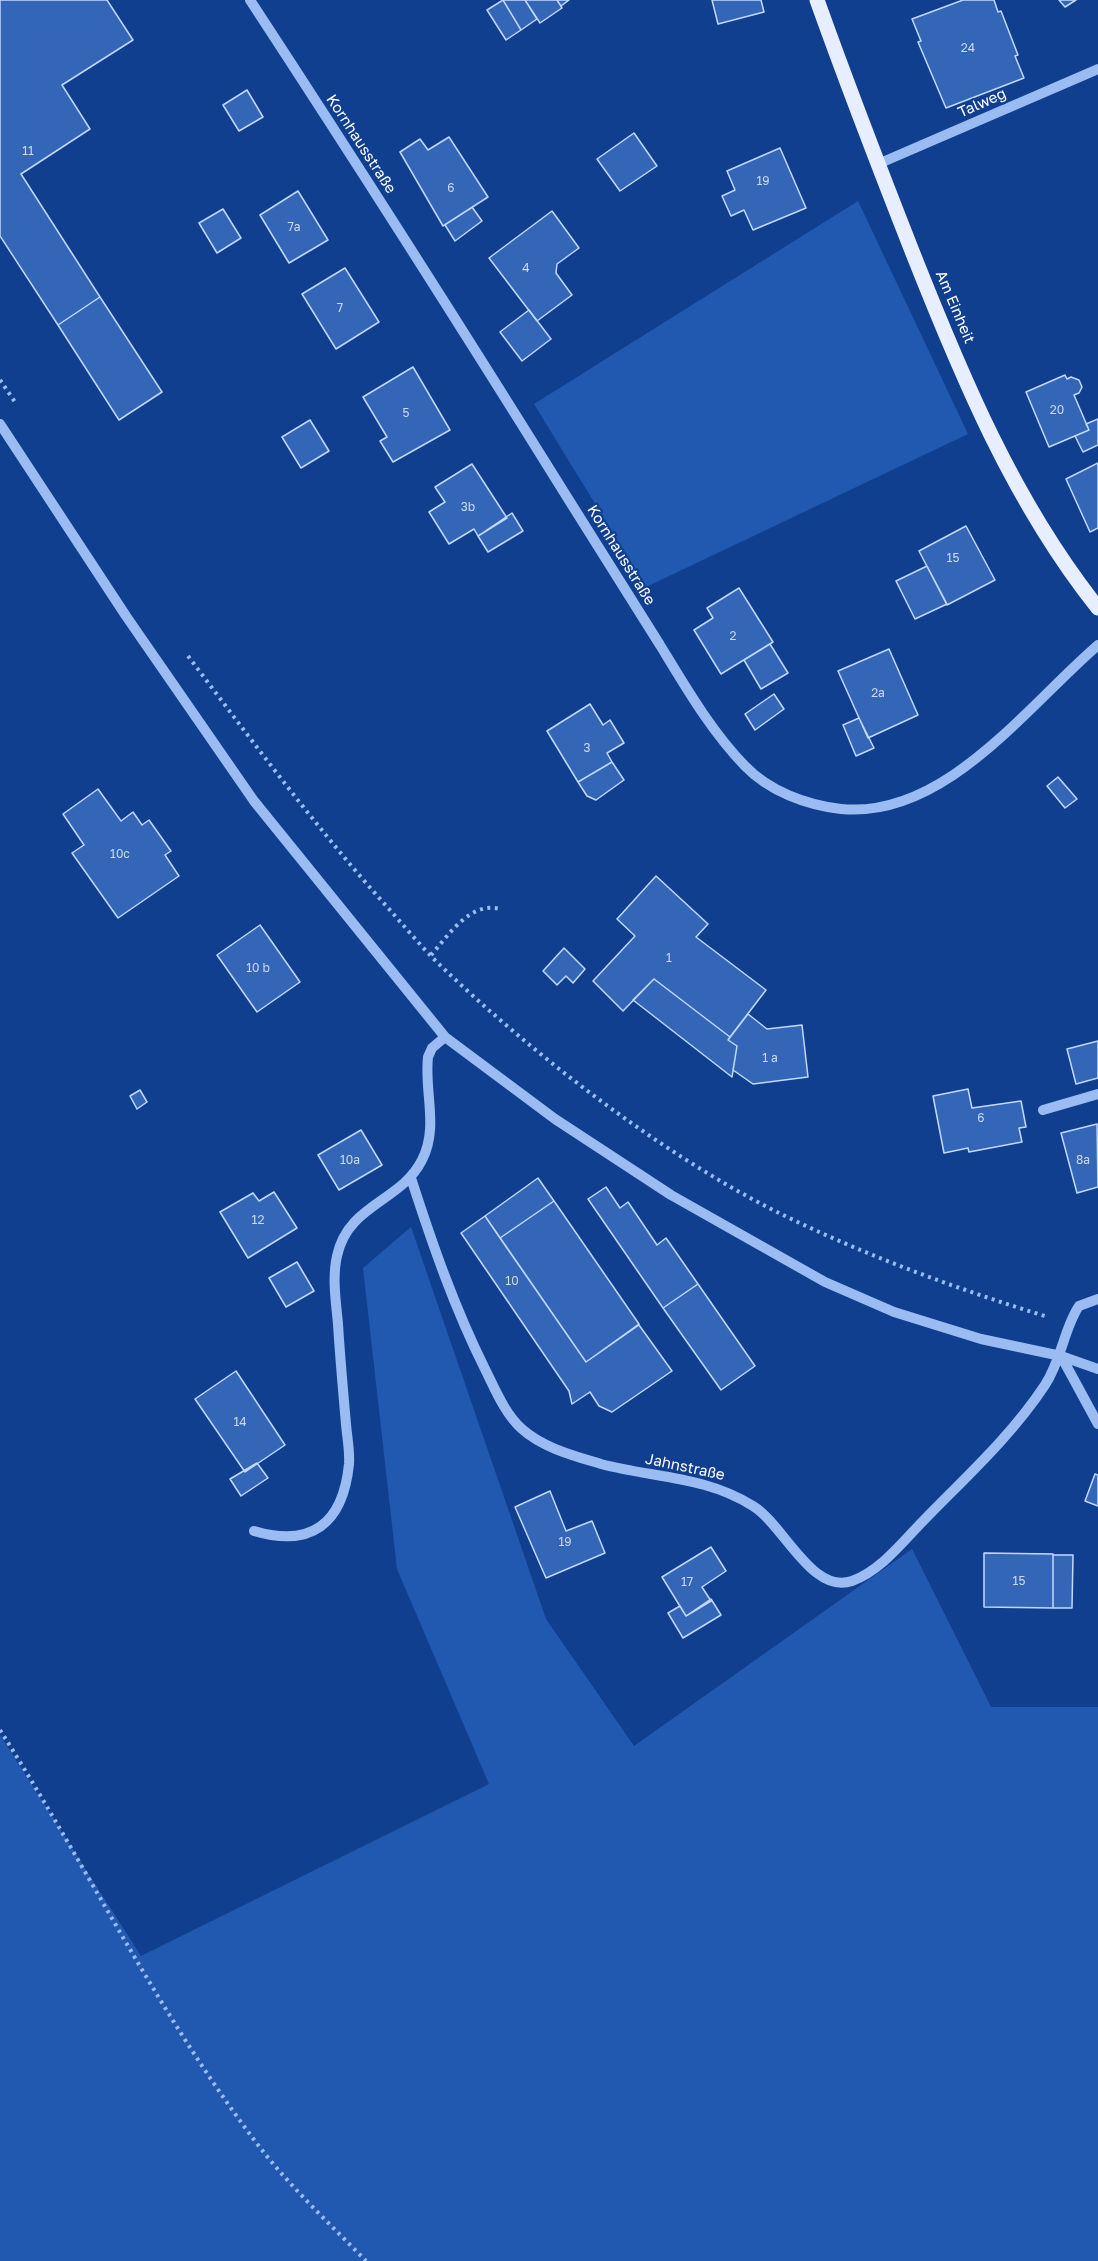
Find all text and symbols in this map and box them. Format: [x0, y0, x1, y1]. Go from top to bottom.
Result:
house number: 24 [961, 41, 975, 55]
street label: Talweg [955, 84, 1009, 122]
street label: Kornhausstraße [322, 91, 400, 197]
house number: 11 [22, 144, 34, 158]
house number: 19 [756, 174, 770, 188]
house number: 6 [447, 181, 455, 195]
house number: 7a [287, 220, 301, 234]
house number: 4 [522, 261, 530, 275]
street label: Am Einheit [932, 268, 978, 346]
house number: 7 [337, 301, 343, 315]
house number: 20 [1050, 403, 1064, 417]
house number: 5 [403, 406, 409, 420]
house number: 3b [461, 500, 475, 514]
street label: Kornhausstraße [583, 502, 659, 608]
house number: 15 [947, 551, 959, 565]
house number: 2 [730, 629, 736, 643]
house number: 2a [871, 686, 885, 700]
house number: 3 [583, 741, 591, 755]
house number: 10c [110, 847, 130, 861]
house number: 1 [666, 951, 672, 965]
house number: 10 b [246, 961, 270, 975]
house number: 1 a [762, 1051, 778, 1065]
house number: 6 [977, 1111, 985, 1125]
house number: 10a [340, 1153, 360, 1167]
house number: 8a [1076, 1153, 1090, 1167]
house number: 12 [252, 1213, 264, 1227]
house number: 10 [505, 1274, 519, 1288]
house number: 14 [233, 1415, 247, 1429]
street label: Jahnstraße [644, 1450, 726, 1484]
house number: 19 [558, 1535, 572, 1549]
house number: 15 [1013, 1574, 1025, 1588]
house number: 17 [681, 1575, 693, 1589]

